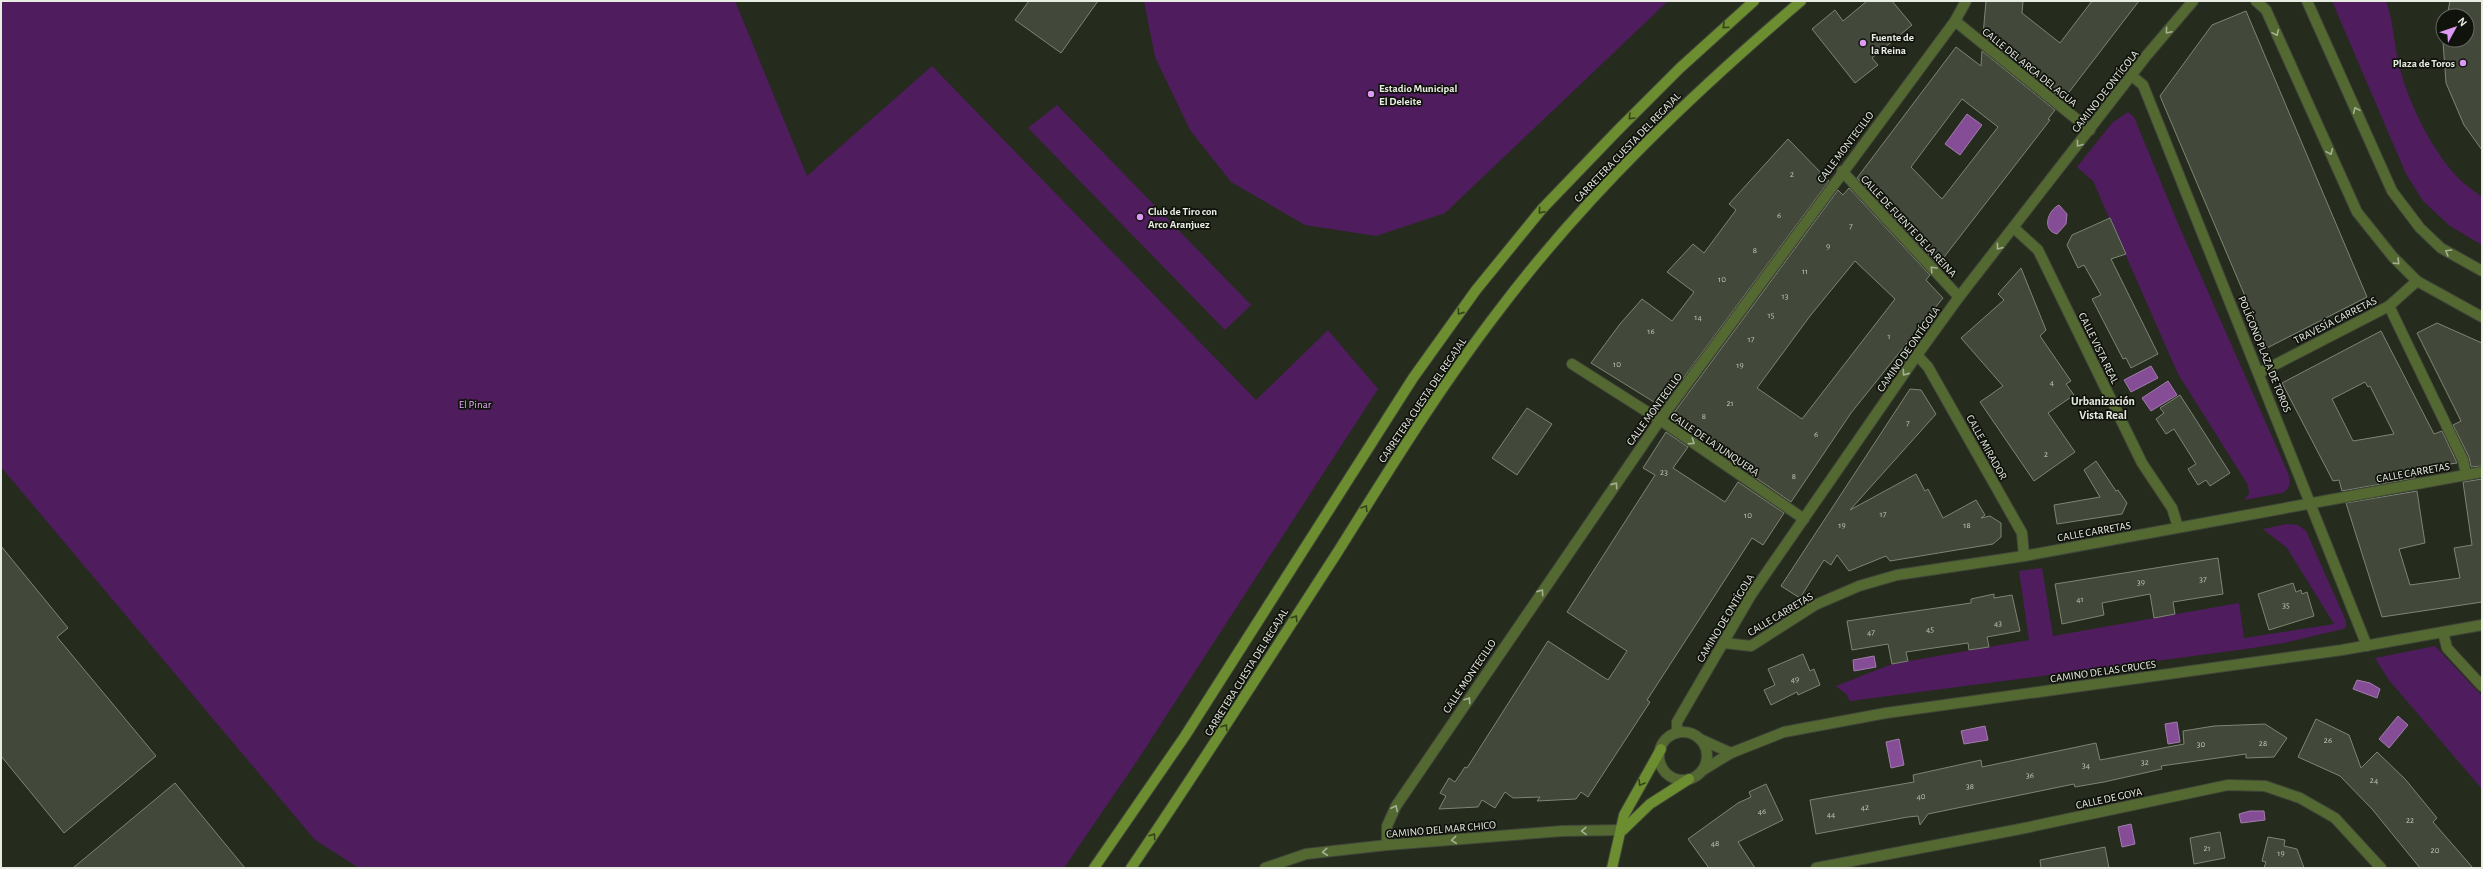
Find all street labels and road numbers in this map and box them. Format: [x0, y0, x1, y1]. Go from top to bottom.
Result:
street label: CALLE DEL ARCA DEL AGUA [1980, 26, 2080, 109]
street label: CAMINO DE ONTÍGOLA [2069, 47, 2141, 135]
street label: CARRETERA CUESTA DEL REGAJAL [1572, 90, 1683, 204]
street label: CALLE MONTECILLO [1815, 110, 1876, 185]
street label: CALLE DE FUENTE DE LA REINA [1859, 173, 1959, 280]
street label: POLÍGONO PLAZA DE TOROS [2236, 294, 2294, 414]
street label: TRAVESÍA CARRETAS [2292, 294, 2378, 346]
street label: CAMINO DE ONTÍGOLA [1874, 304, 1942, 394]
street label: CALLE VISTA REAL [2077, 311, 2121, 386]
street label: CARRETERA CUESTA DEL REGAJAL [1377, 336, 1469, 465]
street label: CALLE MONTECILLO [1625, 371, 1684, 447]
street label: CALLE DE LA JUNQUERA [1668, 411, 1762, 479]
street label: CALLE MIRADOR [1964, 413, 2009, 482]
street label: CALLE CARRETAS [2376, 461, 2451, 484]
street label: CALLE CARRETAS [2057, 520, 2132, 543]
street label: CAMINO DE ONTÍGOLA [1694, 571, 1756, 664]
street label: CALLE CARRETAS [1746, 591, 1815, 638]
street label: CARRETERA CUESTA DEL REGAJAL [1203, 606, 1290, 738]
street label: CALLE MONTECILLO [1441, 637, 1498, 715]
street label: CAMINO DE LAS CRUCES [2049, 659, 2157, 684]
street label: CALLE DE GOYA [2075, 786, 2144, 811]
street label: CAMINO DEL MAR CHICO [1386, 819, 1496, 840]

